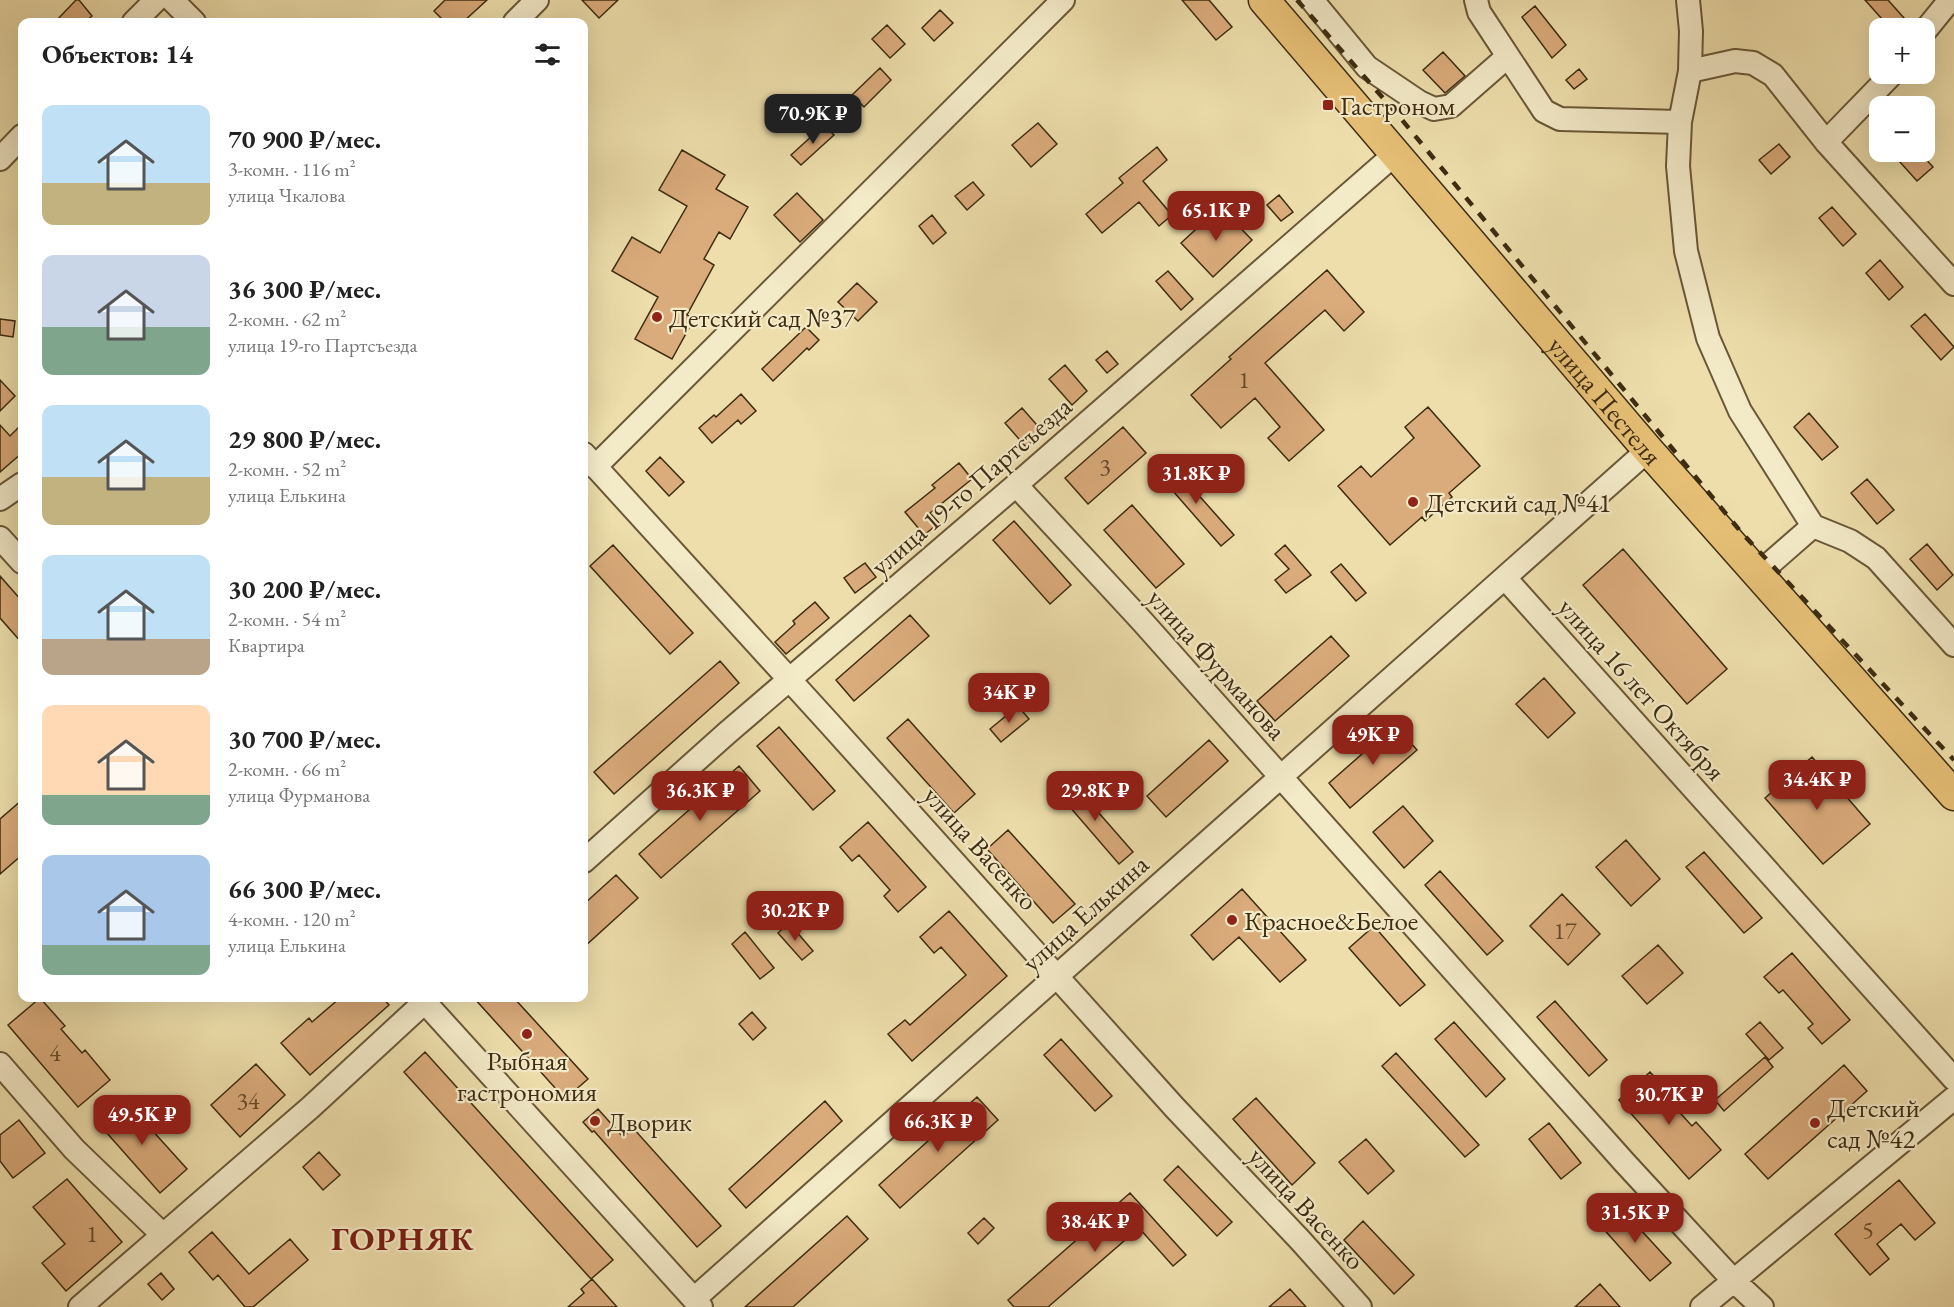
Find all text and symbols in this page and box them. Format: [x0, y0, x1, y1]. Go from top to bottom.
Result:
map controls [1869, 18, 1935, 162]
button: + [1869, 18, 1935, 84]
text: Объектов: 14 [42, 37, 193, 71]
icon: filters [531, 38, 564, 71]
place label: Гастроном [1340, 88, 1455, 123]
pin: 70.9K ₽ [758, 94, 868, 145]
button: − [1869, 96, 1935, 162]
marker: Гастроном [1321, 98, 1335, 112]
text: 70.9K ₽ [779, 100, 847, 126]
text: 70 900 ₽/мес. [228, 122, 381, 156]
icon: home [90, 129, 162, 201]
text: 3-комн. · 116 m² [228, 156, 356, 182]
text: улица Чкалова [228, 182, 345, 208]
pin: 65.1K ₽ [1161, 191, 1271, 242]
text: 65.1K ₽ [1182, 197, 1250, 223]
text: 36 300 ₽/мес. [228, 272, 381, 306]
icon: home [90, 279, 162, 351]
place label: Детский сад №37 [669, 300, 856, 335]
text: 2-комн. · 62 m² [228, 306, 346, 332]
marker: Детский сад №37 [650, 310, 664, 324]
street label: улица Пестеля [1541, 328, 1670, 472]
text: улица 19-го Партсъезда [228, 332, 417, 358]
house number: 1 [1238, 364, 1250, 395]
street label: улица 19-го Партсъезда [863, 389, 1079, 583]
text: 29 800 ₽/мес. [228, 422, 381, 456]
icon: home [90, 429, 162, 501]
house number: 3 [1099, 451, 1111, 482]
pin: 31.8K ₽ [1141, 454, 1251, 505]
text: 2-комн. · 52 m² [228, 456, 346, 482]
text: 31.8K ₽ [1162, 460, 1230, 486]
text: улица Елькина [228, 482, 346, 508]
place label: Детский сад №41 [1425, 485, 1611, 520]
marker: Детский сад №41 [1406, 495, 1420, 509]
text: 30 200 ₽/мес. [228, 572, 381, 606]
icon: home [90, 579, 162, 651]
street label: улица Фурманова [1140, 581, 1294, 747]
street label: улица 16 лет Октября [1551, 590, 1733, 788]
text: 2-комн. · 54 m² [228, 606, 346, 632]
text: Квартира [228, 632, 305, 658]
pin: 34K ₽ [967, 673, 1051, 724]
text: 34K ₽ [982, 679, 1036, 705]
pin: 49K ₽ [1331, 715, 1415, 766]
text: 49K ₽ [1346, 721, 1400, 747]
text: 30 700 ₽/мес. [228, 722, 381, 756]
icon: home [90, 729, 162, 801]
text: 2-комн. · 66 m² [228, 756, 346, 782]
pin: 34.4K ₽ [1762, 760, 1872, 811]
text: 34.4K ₽ [1783, 766, 1851, 792]
pin: 36.3K ₽ [645, 771, 755, 822]
pin: 29.8K ₽ [1040, 771, 1150, 822]
text: 36.3K ₽ [666, 777, 734, 803]
text: 29.8K ₽ [1061, 777, 1129, 803]
street label: улица Васенко [916, 778, 1046, 918]
text: улица Фурманова [228, 782, 370, 808]
street label: улица Елькина [1014, 847, 1156, 979]
text: 66 300 ₽/мес. [228, 872, 381, 906]
icon: home [90, 879, 162, 951]
pin: 30.2K ₽ [740, 891, 850, 942]
text: 30.2K ₽ [761, 897, 829, 923]
place label: Красное&Белое [1244, 903, 1418, 938]
text: 4-комн. · 120 m² [228, 906, 356, 932]
marker: Красное&Белое [1225, 913, 1239, 927]
house number: 17 [1553, 915, 1577, 946]
text: улица Елькина [228, 932, 346, 958]
marker: Рыбная гастрономия [520, 1027, 534, 1041]
house number: 4 [49, 1037, 61, 1068]
place label: Рыбная гастрономия [457, 1043, 597, 1109]
pin: 30.7K ₽ [1614, 1075, 1724, 1126]
text: 30.7K ₽ [1635, 1081, 1703, 1107]
house number: 34 [236, 1085, 260, 1116]
place label: Детский сад №42 [1827, 1090, 1920, 1156]
pin: 49.5K ₽ [87, 1095, 197, 1146]
text: 49.5K ₽ [108, 1101, 176, 1127]
pin: 66.3K ₽ [883, 1102, 993, 1153]
place label: Дворик [607, 1104, 692, 1139]
text: 66.3K ₽ [904, 1108, 972, 1134]
marker: Дворик [588, 1114, 602, 1128]
marker: Детский сад №42 [1808, 1116, 1822, 1130]
street label: улица Васенко [1241, 1139, 1373, 1277]
pin: 31.5K ₽ [1580, 1193, 1690, 1244]
text: 31.5K ₽ [1601, 1199, 1669, 1225]
pin: 38.4K ₽ [1040, 1202, 1150, 1253]
text: 38.4K ₽ [1061, 1208, 1129, 1234]
house number: 5 [1862, 1214, 1874, 1245]
district label: ГОРНЯК [331, 1217, 475, 1260]
house number: 1 [86, 1218, 98, 1249]

